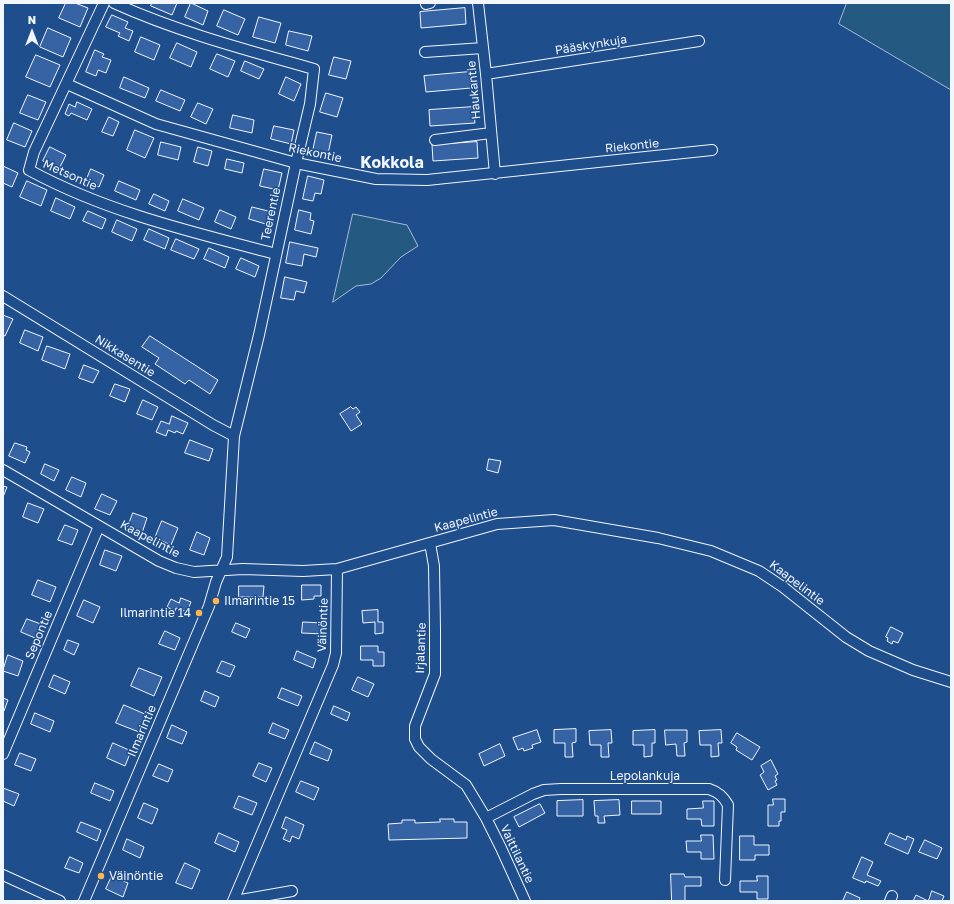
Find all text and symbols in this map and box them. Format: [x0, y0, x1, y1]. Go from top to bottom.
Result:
north arrow [12, 12, 52, 52]
text: N [28, 13, 36, 26]
street label: Pääskynkuja [554, 32, 628, 58]
street label: Haukantie [464, 60, 484, 120]
street label: Riekontie [604, 136, 660, 156]
street label: Riekontie [287, 140, 343, 166]
district label: Kokkola [360, 153, 424, 173]
street label: Metsontie [41, 157, 99, 193]
street label: Teerentie [258, 186, 284, 242]
street label: Nikkasentie [92, 332, 158, 380]
street label: Kaapelintie [433, 505, 499, 535]
street label: Kaapelintie [118, 517, 182, 561]
street label: Kaapelintie [767, 558, 827, 608]
place label: Ilmarintie 15 [224, 594, 295, 608]
marker: Ilmarintie 15 [211, 596, 221, 606]
street label: Väinöntie [315, 598, 331, 652]
place label: Ilmarintie 14 [120, 606, 191, 620]
marker: Ilmarintie 14 [194, 608, 204, 618]
street label: Sepontie [22, 609, 56, 661]
street label: Irjalantie [413, 622, 429, 674]
street label: Ilmarintie [125, 703, 159, 759]
street label: Lepolankuja [610, 769, 680, 783]
street label: Vaittilantie [497, 822, 537, 886]
place label: Väinöntie [109, 869, 163, 883]
marker: Väinöntie [96, 871, 106, 881]

